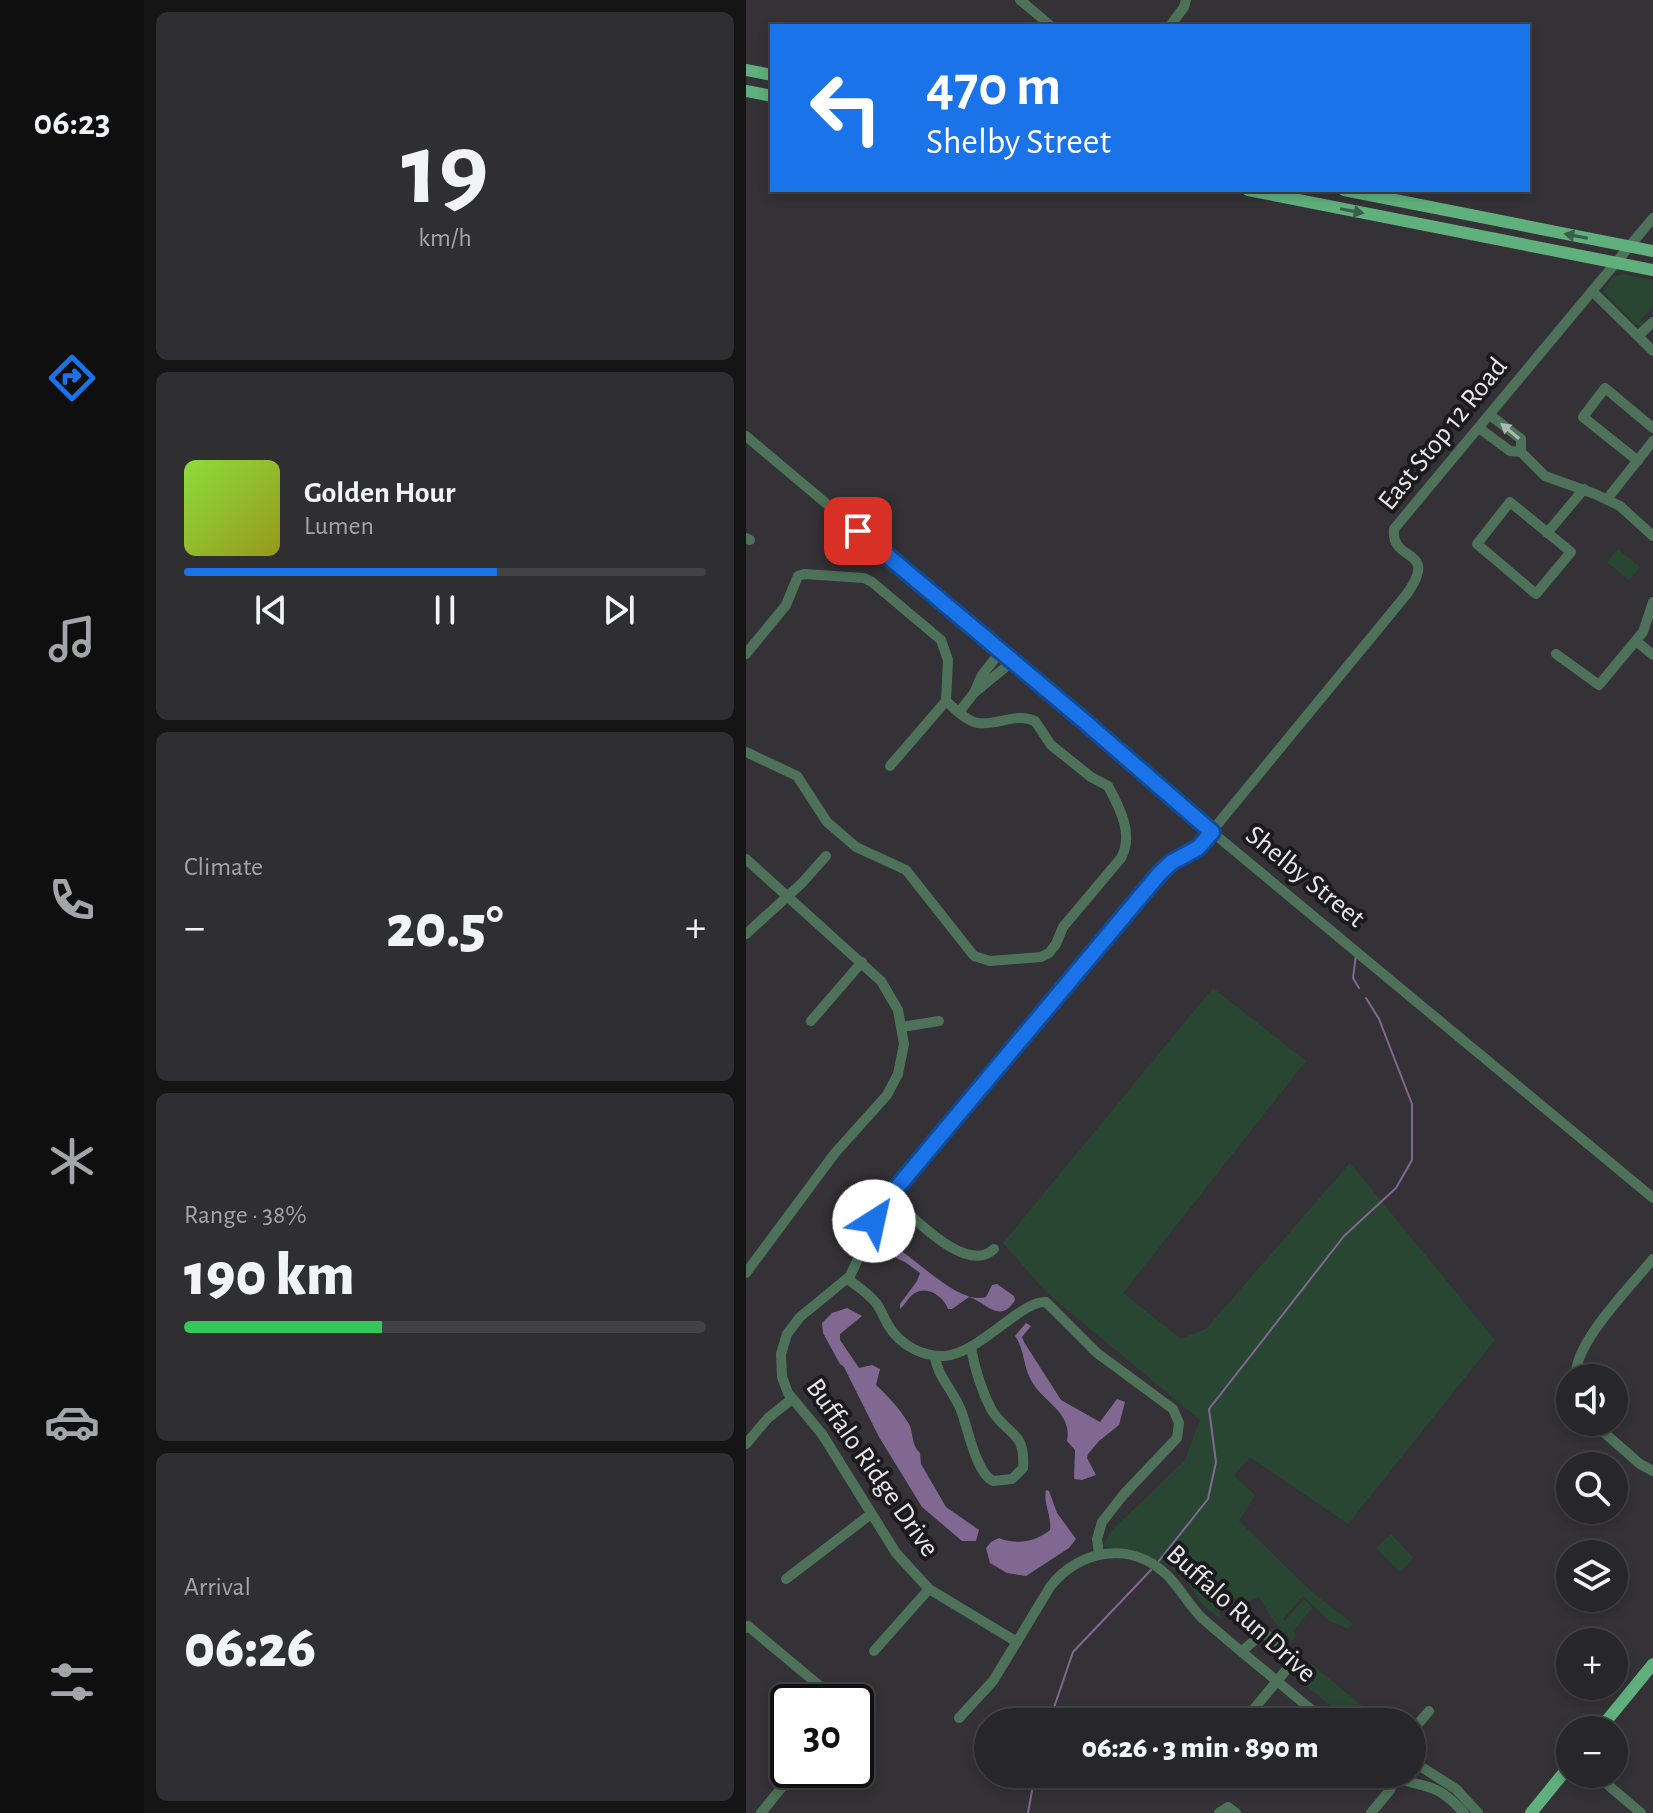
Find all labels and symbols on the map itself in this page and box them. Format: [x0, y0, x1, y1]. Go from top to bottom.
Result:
one-way arrow [1339, 205, 1364, 217]
one-way arrow [1564, 229, 1589, 241]
street label: East Stop 12 Road [1373, 353, 1513, 515]
one-way arrow [1500, 423, 1520, 440]
pin [824, 497, 892, 565]
street label: Shelby Street [1240, 821, 1370, 933]
position arrow [832, 1179, 916, 1263]
street label: Buffalo Ridge Drive [800, 1374, 944, 1562]
street label: Buffalo Run Drive [1161, 1540, 1321, 1688]
speed limit sign: 30 [770, 1684, 874, 1788]

